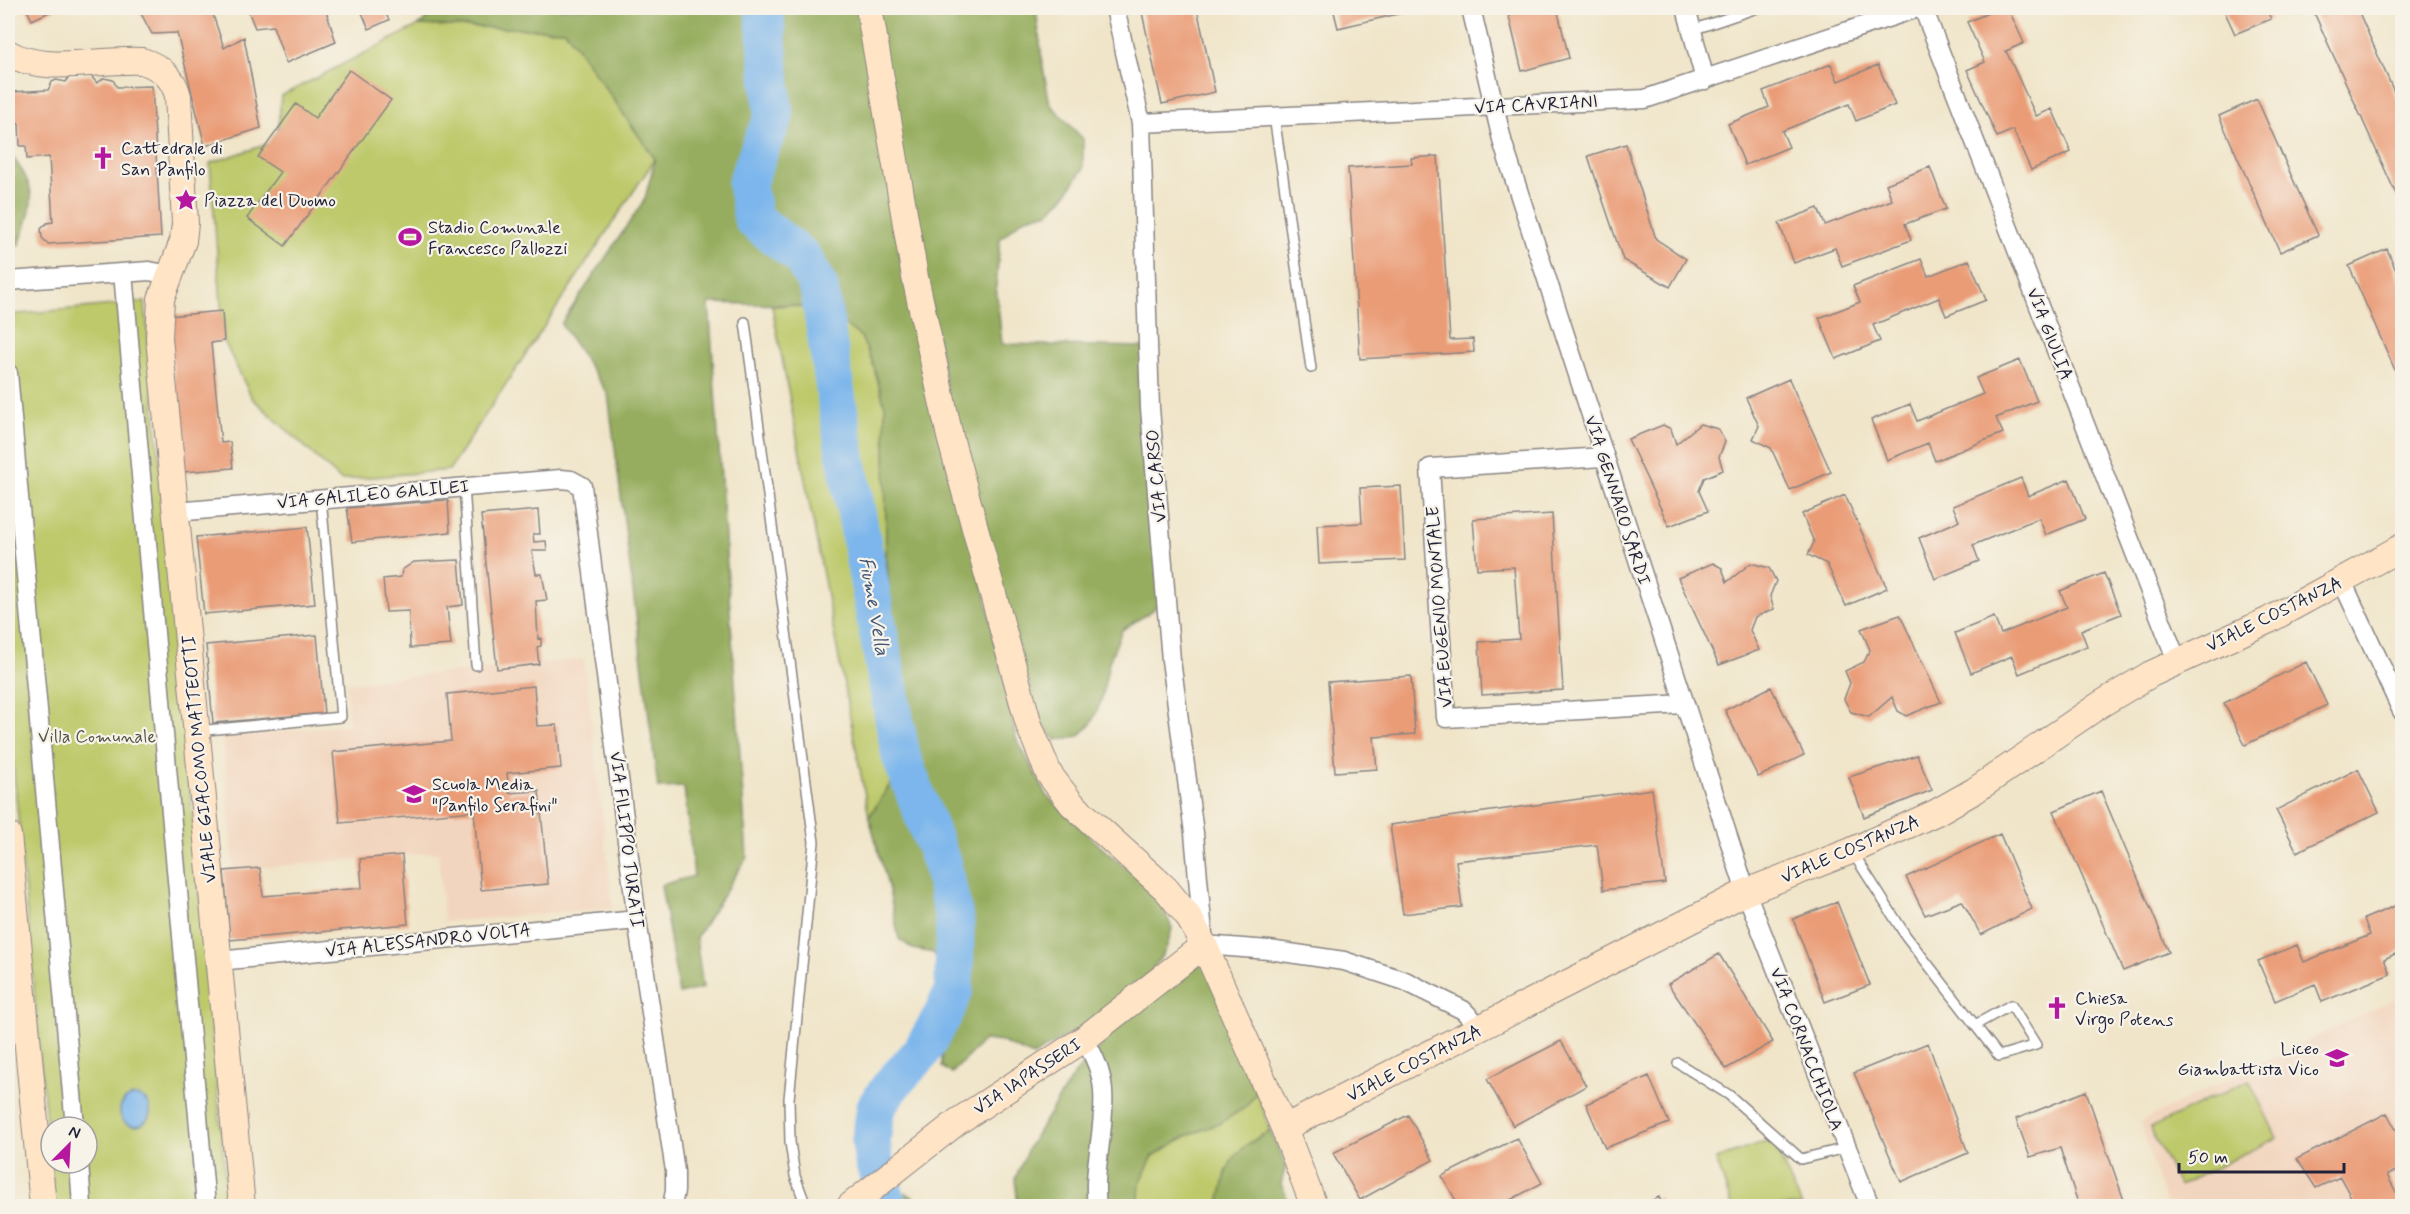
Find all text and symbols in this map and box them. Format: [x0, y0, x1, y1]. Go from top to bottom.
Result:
street label: VIA CAVRIANI [1474, 90, 1598, 120]
place label: Cattedrale di San Panfilo [121, 137, 223, 182]
church icon: Cattedrale di San Panfilo [90, 145, 116, 171]
place icon: Piazza del Duomo [173, 187, 199, 213]
place label: Piazza del Duomo [204, 189, 336, 213]
place label: Stadio Comunale Francesco Pallozzi [428, 216, 568, 261]
sports icon: Stadio Comunale Francesco Pallozzi [397, 224, 423, 250]
street label: VIA GIULIA [2020, 285, 2078, 384]
street label: VIA GENNARO SARDI [1578, 413, 1656, 588]
street label: VIA CARSO [1141, 428, 1173, 524]
street label: VIA GALILEO GALILEI [276, 475, 470, 515]
street label: VIA EUGENIO MONTALE [1421, 505, 1459, 709]
water label: Fiume Vella [852, 555, 895, 658]
street label: VIALE COSTANZA [2202, 572, 2347, 658]
street label: VIALE GIACOMO MATTEOTTI [177, 634, 223, 884]
park label: Villa Comunale [38, 725, 156, 749]
street label: VIA FILIPPO TURATI [603, 750, 649, 930]
place label: Scuola Media "Panfilo Serafini" [432, 773, 557, 818]
school or university icon: Scuola Media "Panfilo Serafini" [401, 781, 427, 807]
street label: VIALE COSTANZA [1777, 810, 1924, 890]
street label: VIA ALESSANDRO VOLTA [324, 918, 532, 964]
street label: VIA CORNACCHIOLA [1764, 964, 1848, 1134]
place label: Chiesa Virgo Potens [2075, 987, 2173, 1033]
church icon: Chiesa Virgo Potens [2044, 995, 2070, 1021]
street label: VIALE COSTANZA [1343, 1019, 1486, 1108]
street label: VIA IAPASSERI [969, 1033, 1086, 1121]
place label: Liceo Giambattista Vico [2177, 1037, 2319, 1082]
school or university icon: Liceo Giambattista Vico [2324, 1045, 2350, 1071]
north arrow [39, 1115, 99, 1175]
text: N [65, 1121, 84, 1144]
scale bar [2179, 1136, 2344, 1174]
text: 50 m [2188, 1146, 2228, 1170]

